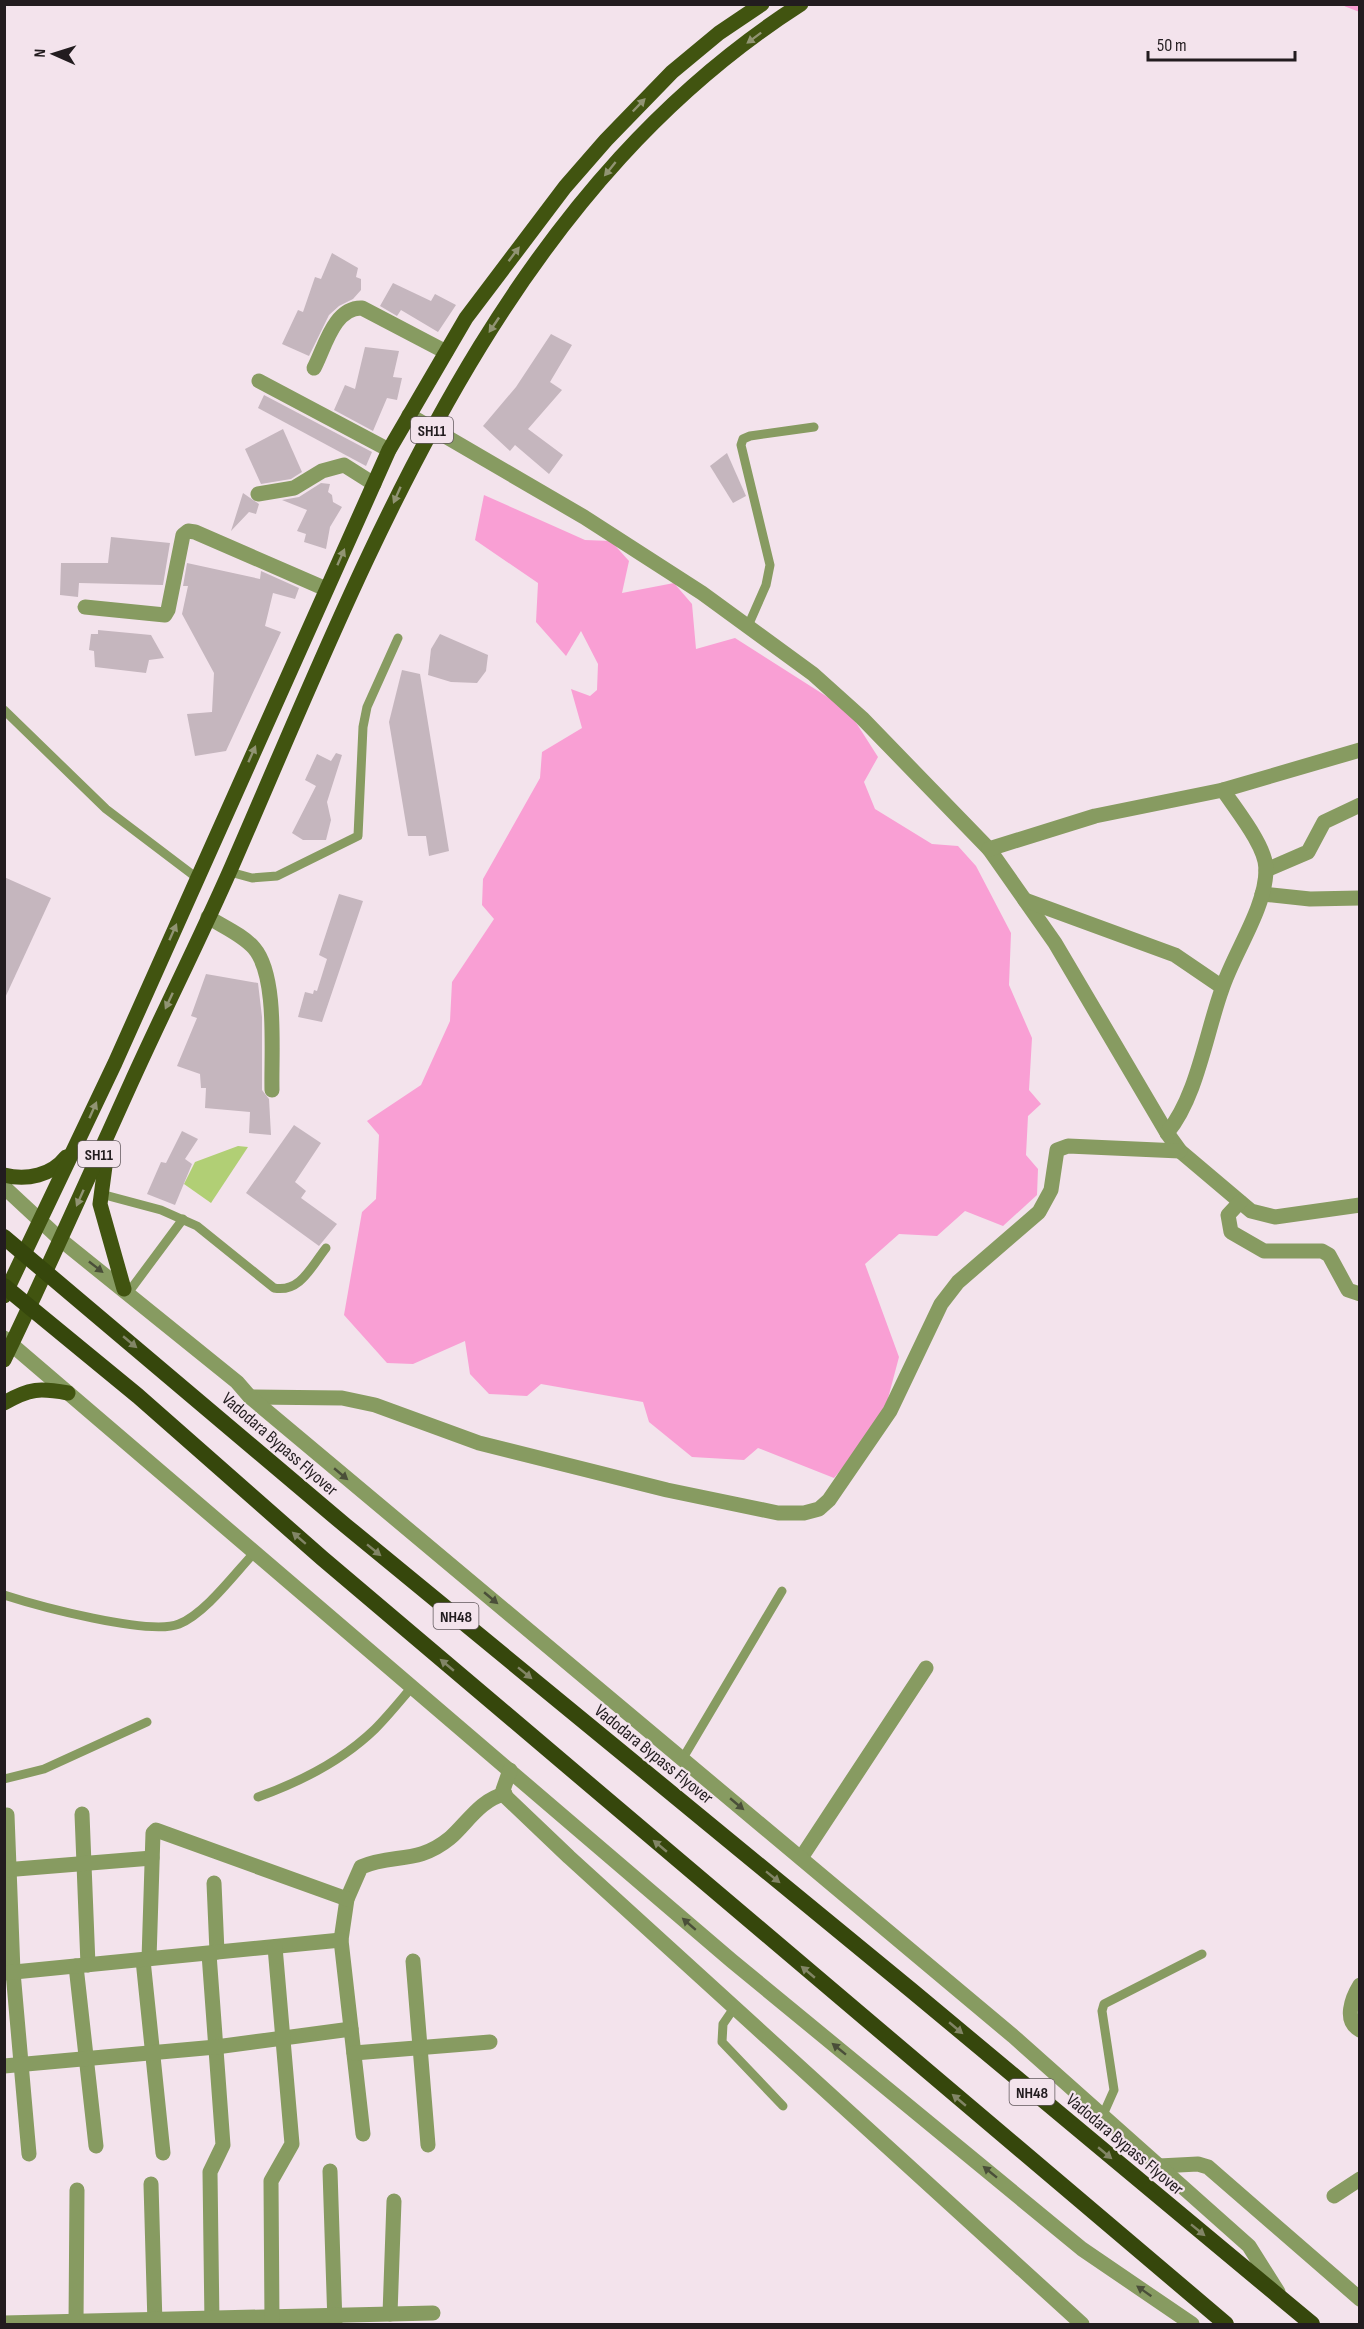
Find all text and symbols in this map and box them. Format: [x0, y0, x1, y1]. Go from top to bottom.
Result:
north arrow [24, 24, 84, 84]
scale bar [1148, 24, 1295, 62]
one-way arrow [746, 32, 762, 44]
text: 50 m [1157, 35, 1187, 56]
text: N [31, 49, 50, 58]
one-way arrow [632, 98, 646, 113]
one-way arrow [603, 161, 616, 177]
one-way arrow [507, 247, 519, 262]
one-way arrow [488, 317, 500, 333]
road number: SH11 [411, 417, 453, 443]
one-way arrow [393, 486, 402, 503]
one-way arrow [336, 548, 346, 566]
one-way arrow [248, 746, 257, 763]
one-way arrow [168, 923, 178, 941]
one-way arrow [165, 992, 174, 1009]
one-way arrow [89, 1102, 98, 1119]
road number: SH11 [78, 1141, 120, 1167]
one-way arrow [75, 1189, 85, 1207]
one-way arrow [88, 1261, 103, 1273]
one-way arrow [122, 1335, 137, 1348]
street label: Vadodara Bypass Flyover [217, 1388, 342, 1500]
one-way arrow [333, 1467, 349, 1480]
one-way arrow [292, 1532, 307, 1545]
one-way arrow [367, 1543, 382, 1555]
one-way arrow [483, 1592, 499, 1605]
road number: NH48 [434, 1603, 478, 1629]
one-way arrow [440, 1659, 455, 1672]
one-way arrow [517, 1667, 533, 1680]
street label: Vadodara Bypass Flyover [590, 1700, 717, 1809]
one-way arrow [729, 1797, 744, 1810]
one-way arrow [652, 1839, 668, 1852]
one-way arrow [766, 1870, 781, 1882]
one-way arrow [682, 1918, 697, 1931]
one-way arrow [801, 1966, 816, 1979]
one-way arrow [948, 2021, 964, 2034]
one-way arrow [831, 2042, 847, 2055]
road number: NH48 [1010, 2079, 1054, 2105]
street label: Vadodara Bypass Flyover [1062, 2089, 1188, 2200]
one-way arrow [951, 2093, 967, 2106]
one-way arrow [1097, 2147, 1113, 2160]
one-way arrow [982, 2167, 997, 2179]
one-way arrow [1190, 2224, 1206, 2237]
one-way arrow [1136, 2286, 1152, 2297]

